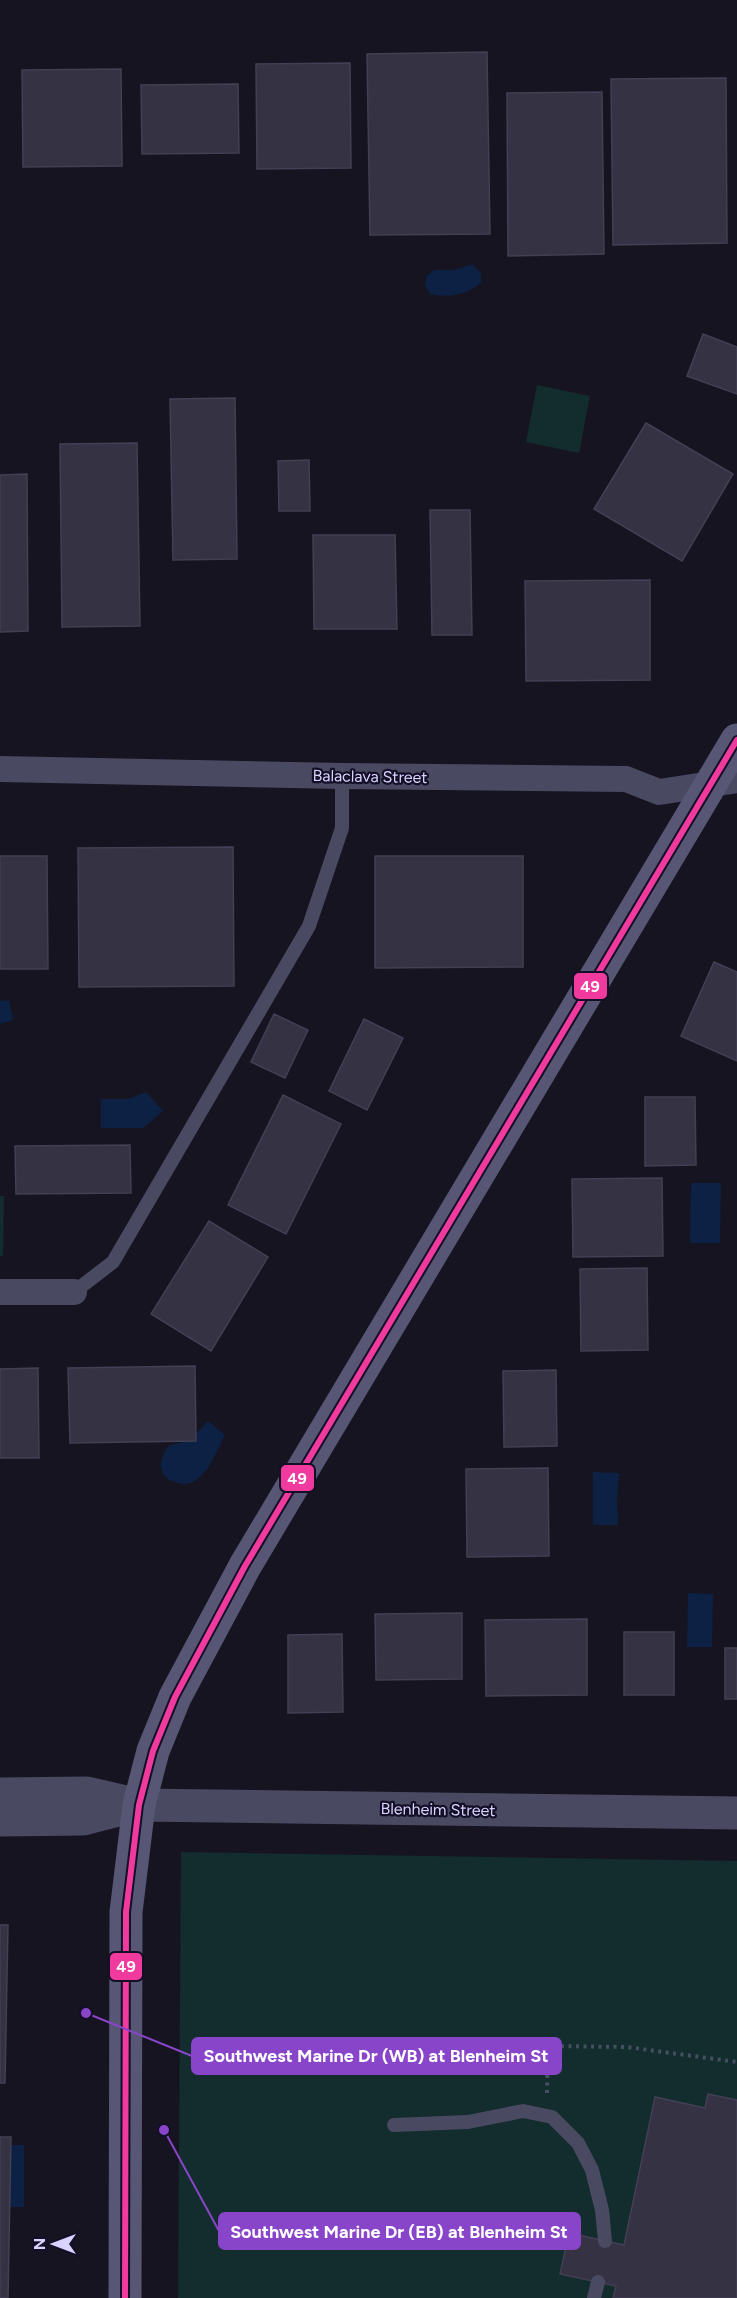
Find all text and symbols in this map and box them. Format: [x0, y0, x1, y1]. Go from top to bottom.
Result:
street label: Balaclava Street [312, 766, 428, 787]
line badge: 49 [573, 972, 608, 1000]
text: 49 [580, 977, 600, 996]
line badge: 49 [280, 1464, 315, 1492]
text: 49 [287, 1469, 307, 1488]
street label: Blenheim Street [380, 1799, 496, 1820]
line badge: 49 [109, 1952, 143, 1981]
text: 49 [116, 1957, 136, 1976]
callout: Southwest Marine Dr (WB) at Blenheim St [192, 2038, 561, 2074]
text: Southwest Marine Dr (WB) at Blenheim St [204, 2045, 548, 2067]
callout: Southwest Marine Dr (EB) at Blenheim St [219, 2213, 580, 2249]
north arrow [24, 2214, 84, 2274]
text: Southwest Marine Dr (EB) at Blenheim St [230, 2221, 568, 2243]
text: N [30, 2238, 49, 2250]

